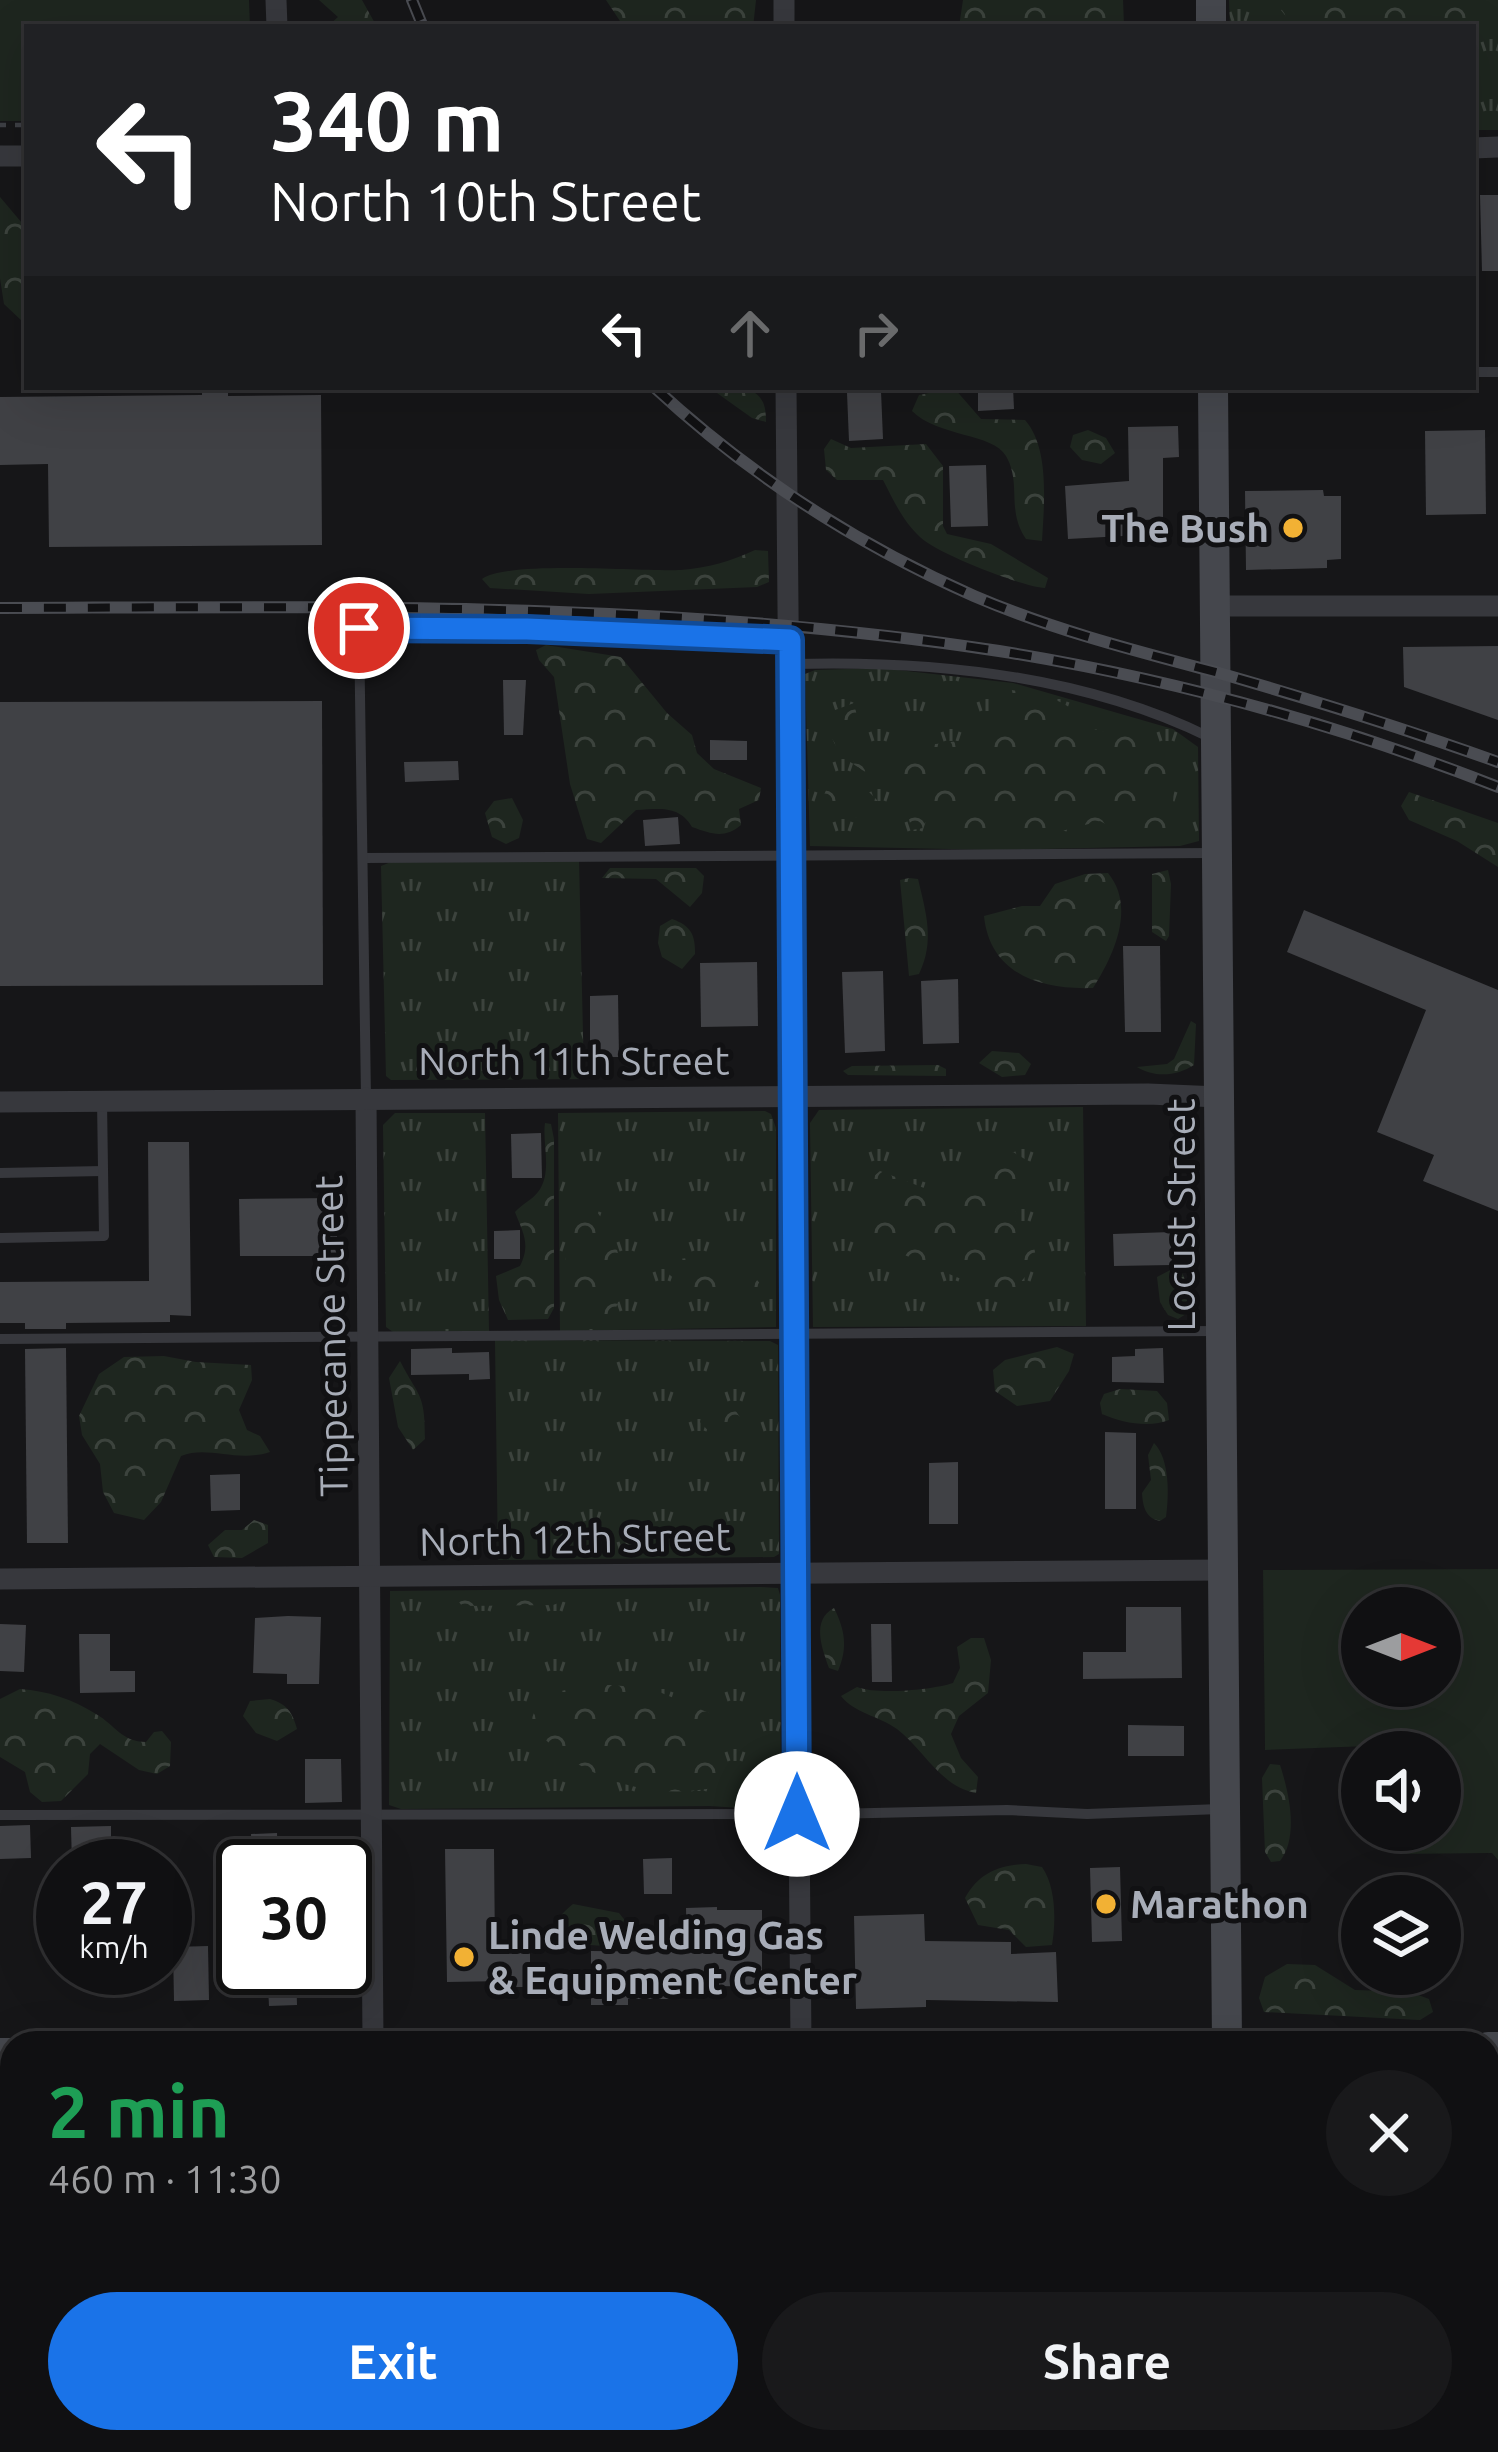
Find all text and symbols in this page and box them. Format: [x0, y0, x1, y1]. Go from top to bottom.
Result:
icon: left [72, 72, 228, 228]
text: 340 m [270, 73, 504, 167]
text: North 10th Street [270, 171, 701, 231]
icon: left [591, 300, 657, 366]
icon: ahead [717, 300, 783, 366]
icon: right [843, 300, 909, 366]
place label: The Bush [1101, 506, 1269, 549]
marker: The Bush [1280, 515, 1306, 541]
pin [308, 577, 410, 679]
icon: arrive [326, 595, 392, 661]
street label: North 11th Street [418, 1039, 730, 1082]
street label: Locust Street [1159, 1098, 1202, 1332]
street label: Tippecanoe Street [306, 1175, 355, 1497]
street label: North 12th Street [419, 1514, 731, 1563]
north arrow [1341, 1587, 1461, 1707]
map controls [1341, 1587, 1461, 1995]
button: sound [1341, 1731, 1461, 1851]
position arrow [734, 1751, 860, 1877]
speed limit sign: 30 [216, 1839, 372, 1995]
text: 27 [80, 1868, 148, 1935]
button: layers [1341, 1875, 1461, 1995]
place label: Marathon [1130, 1882, 1309, 1925]
marker: Marathon [1093, 1891, 1119, 1917]
place label: Linde Welding Gas & Equipment Center [488, 1913, 857, 2001]
text: km/h [79, 1930, 149, 1964]
marker: Linde Welding Gas & Equipment Center [451, 1944, 477, 1970]
button: close [1326, 2070, 1452, 2196]
text: 2 min [48, 2071, 230, 2152]
text: 460 m · 11:30 [48, 2157, 282, 2200]
button: Exit [48, 2292, 738, 2430]
button: Share [762, 2292, 1452, 2430]

